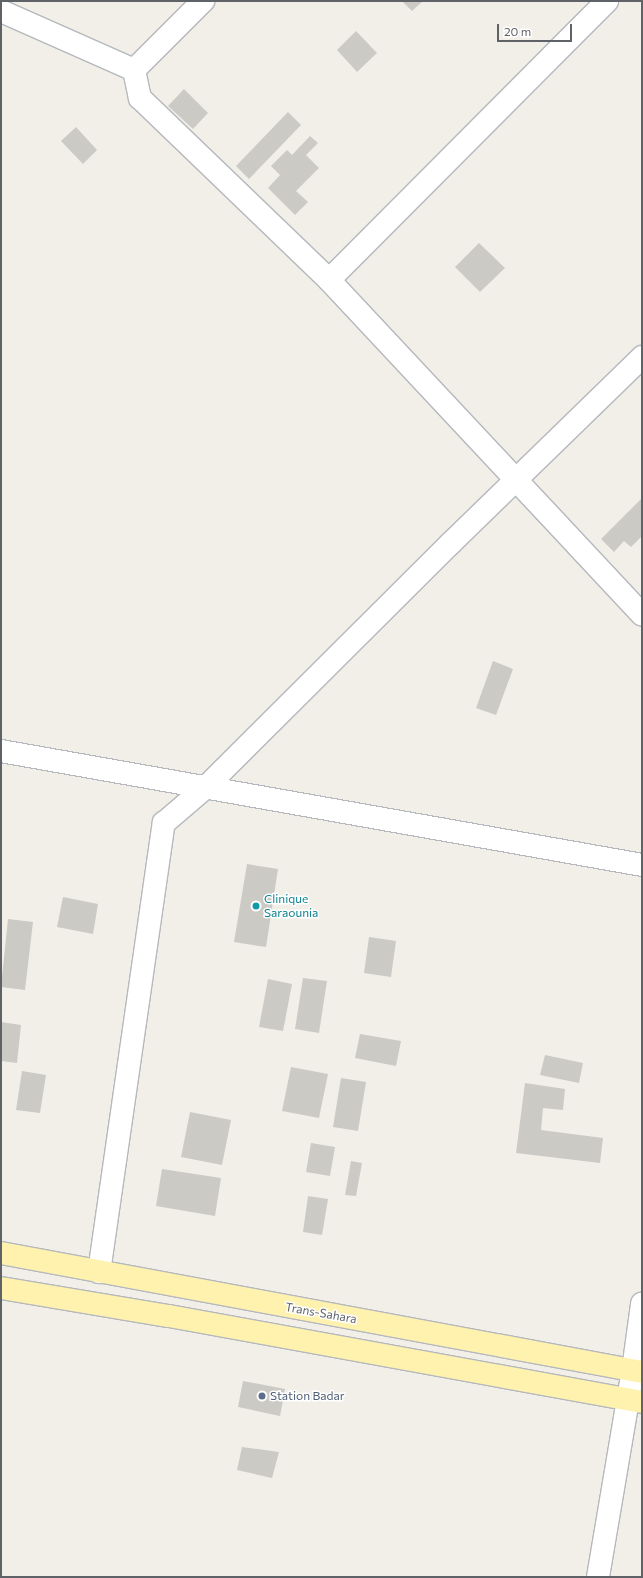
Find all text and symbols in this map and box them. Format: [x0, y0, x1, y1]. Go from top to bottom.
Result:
scale bar [499, 16, 574, 42]
text: 20 m [504, 24, 531, 38]
place label: Clinique Saraounia [264, 892, 318, 920]
marker: Clinique Saraounia [251, 901, 261, 911]
street label: Trans-Sahara [284, 1300, 358, 1326]
place label: Station Badar [270, 1389, 344, 1403]
marker: Station Badar [257, 1391, 267, 1401]

